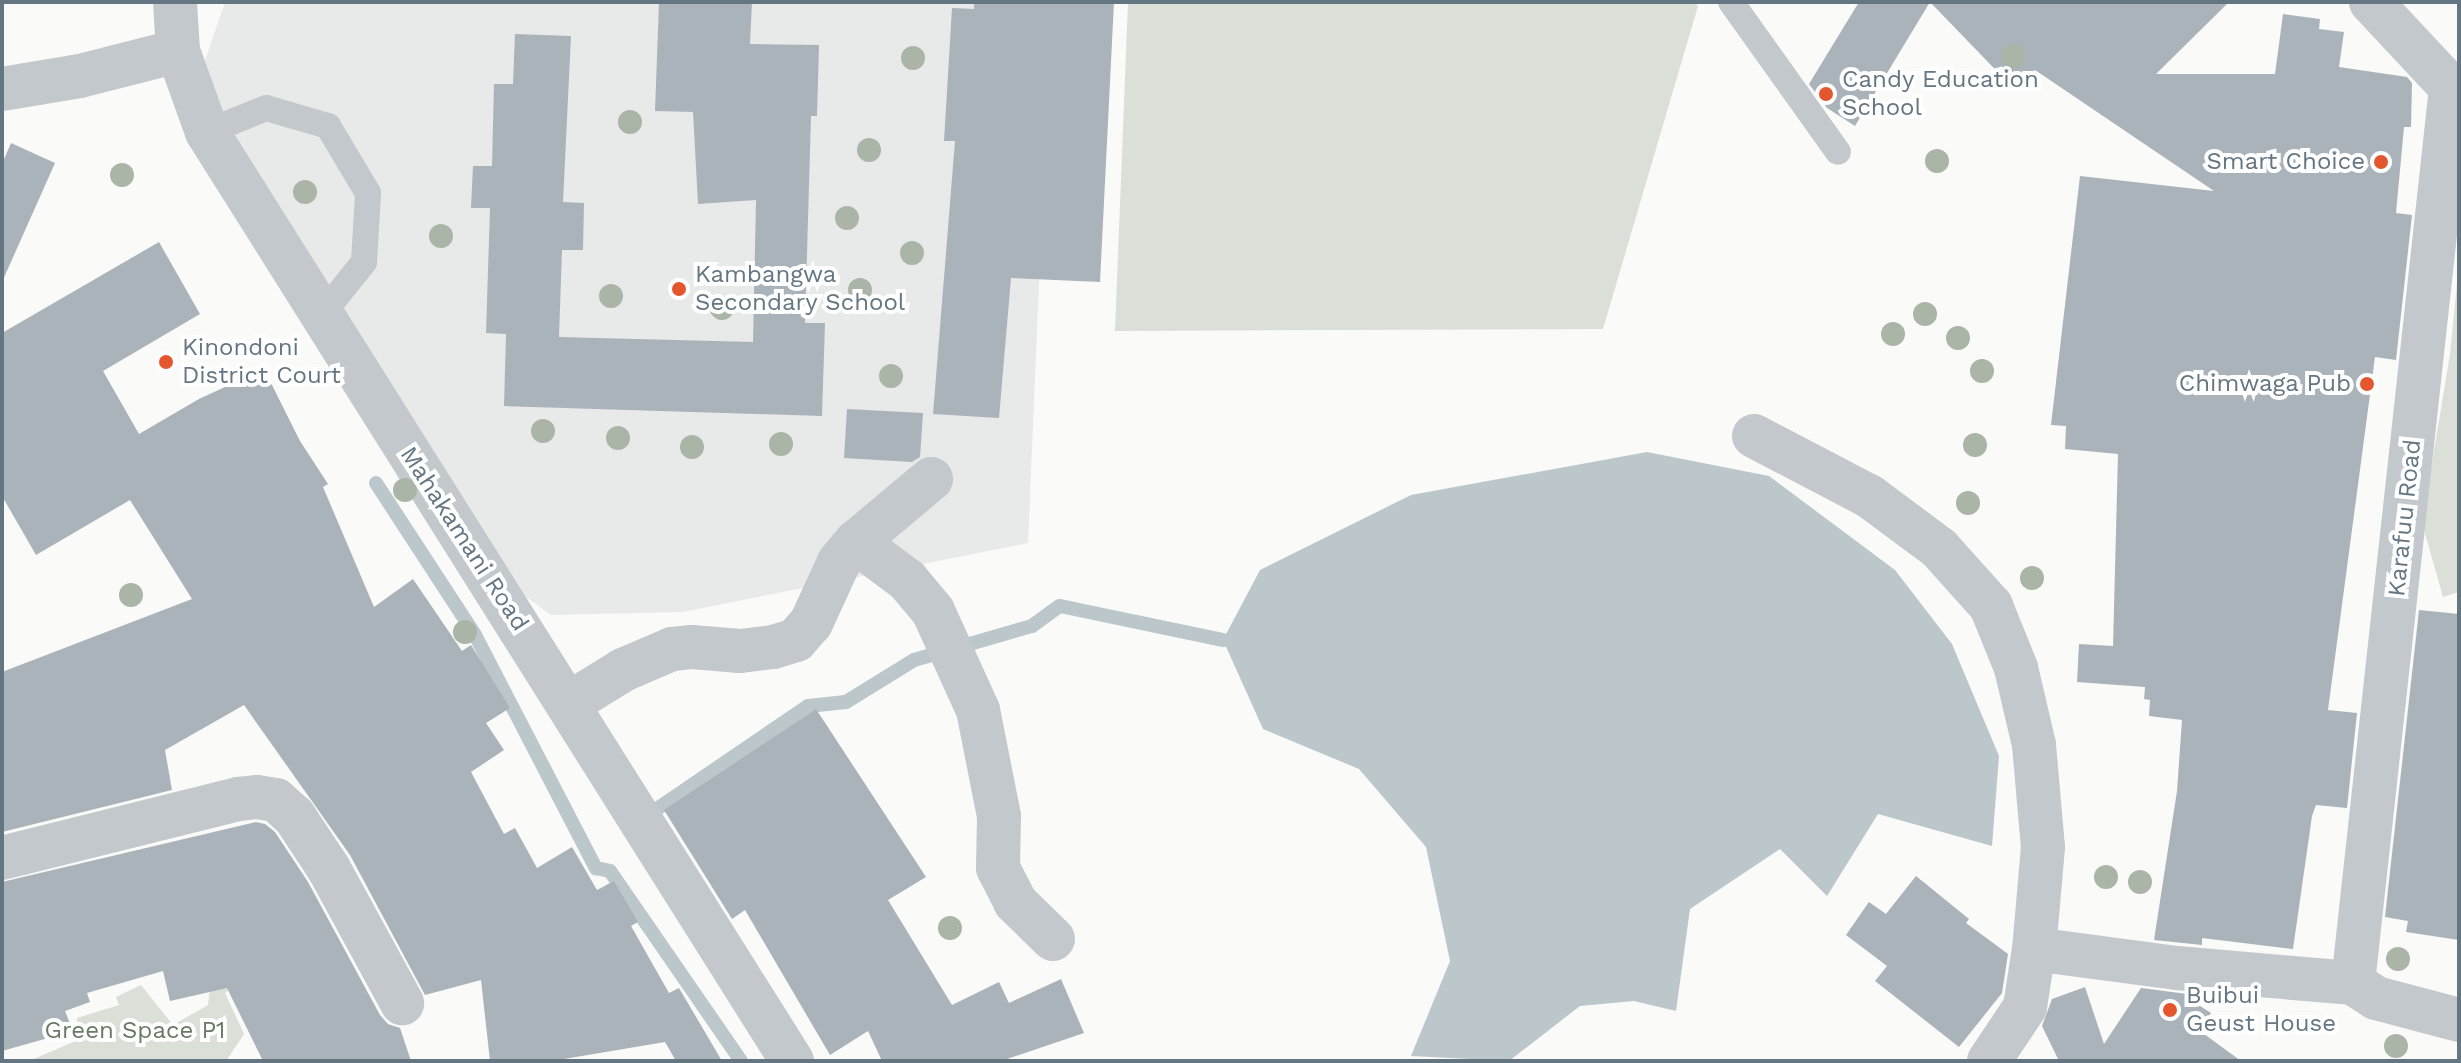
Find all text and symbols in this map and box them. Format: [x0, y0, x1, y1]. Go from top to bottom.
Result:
place label: Candy Education School [1842, 66, 2039, 122]
marker: Candy Education School [1817, 85, 1835, 103]
place label: Smart Choice [2207, 148, 2365, 176]
marker: Smart Choice [2372, 153, 2390, 171]
place label: Kambangwa Secondary School [695, 261, 906, 317]
marker: Kambangwa Secondary School [670, 280, 688, 298]
place label: Kinondoni District Court [182, 334, 341, 390]
marker: Kinondoni District Court [157, 353, 175, 371]
place label: Chimwaga Pub [2178, 370, 2351, 398]
marker: Chimwaga Pub [2358, 375, 2376, 393]
street label: Karafuu Road [2382, 438, 2428, 598]
street label: Mahakamani Road [394, 442, 534, 636]
place label: Buibui Geust House [2186, 982, 2336, 1038]
marker: Buibui Geust House [2161, 1001, 2179, 1019]
park label: Green Space P1 [45, 1017, 225, 1045]

